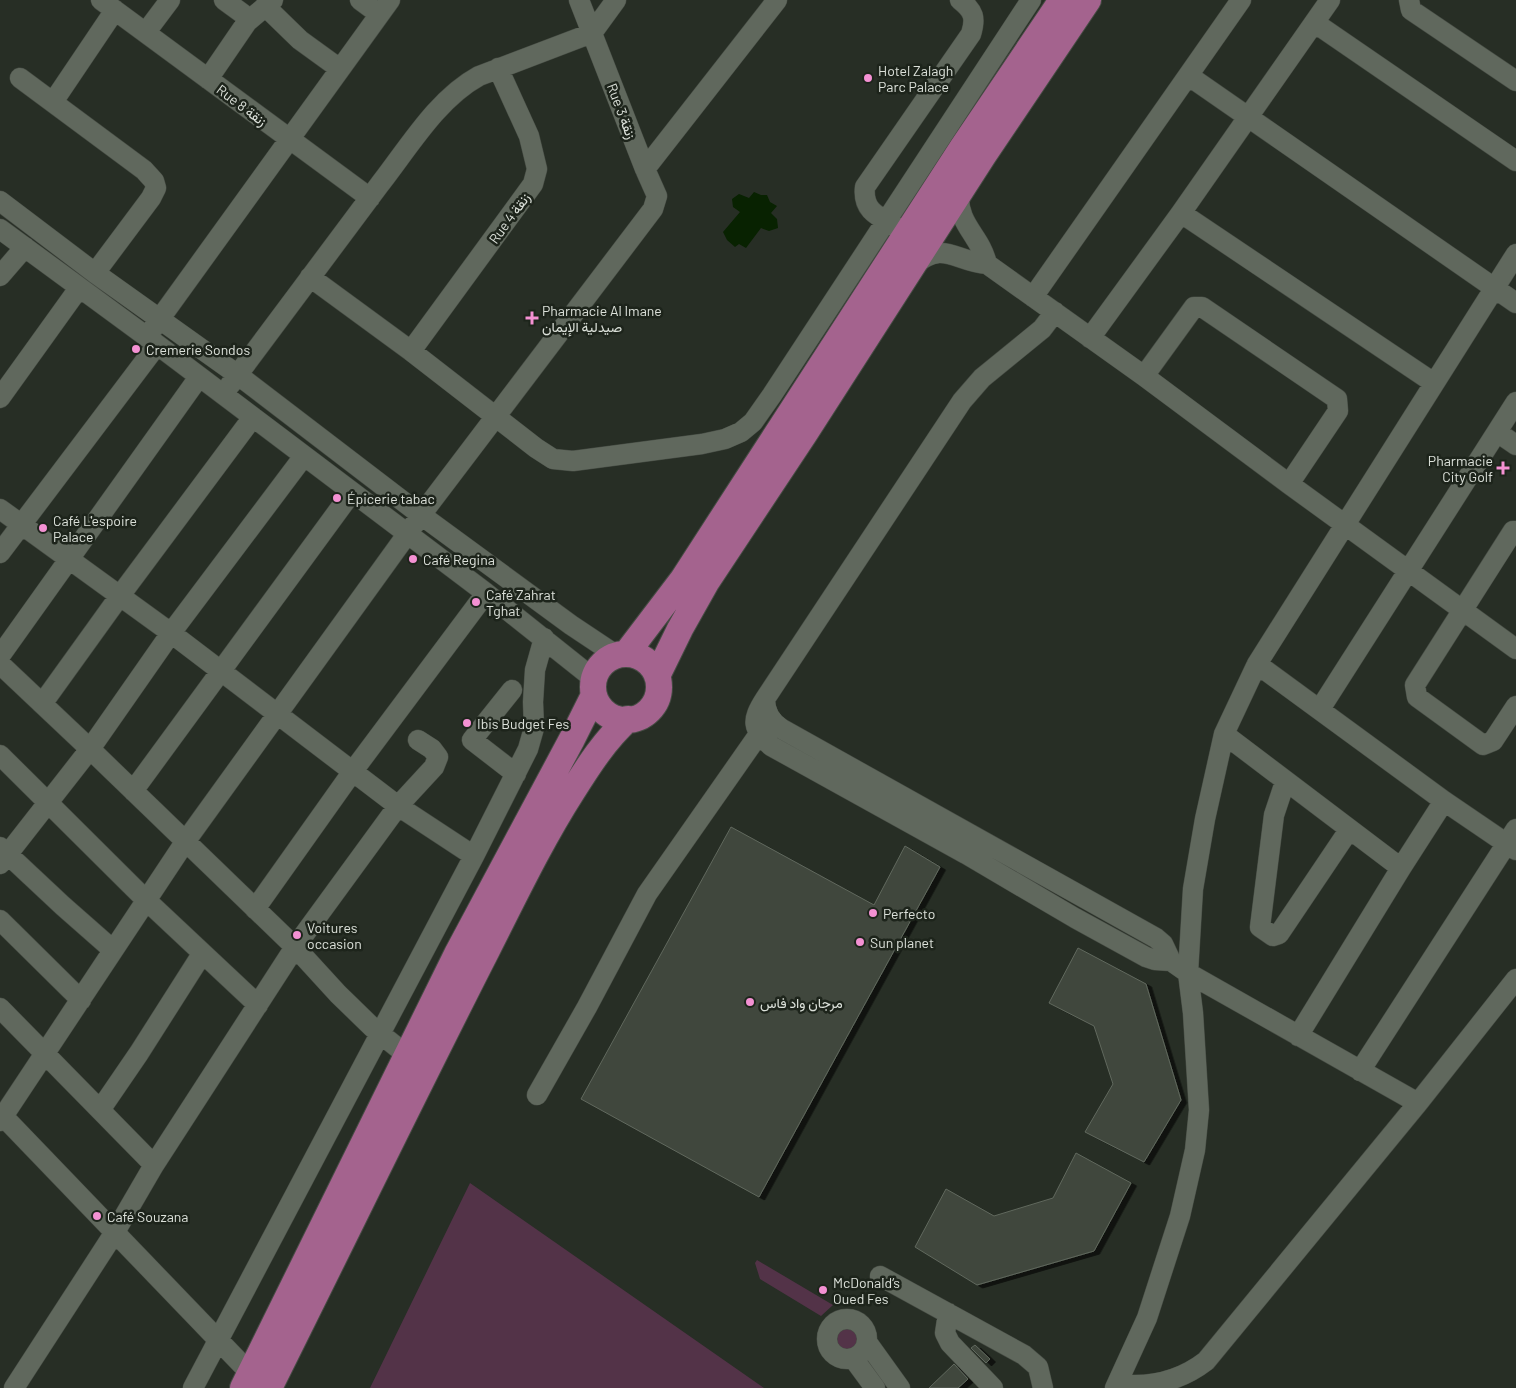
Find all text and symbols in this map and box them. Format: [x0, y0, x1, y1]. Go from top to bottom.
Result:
place label: Hotel Zalagh Parc Palace [878, 62, 953, 95]
marker: Hotel Zalagh Parc Palace [862, 72, 874, 84]
street label: Rue 8 زنقة [213, 81, 271, 130]
street label: Rue 3 زنقة [603, 81, 640, 142]
street label: Rue 4 زنقة [485, 189, 534, 247]
place label: Pharmacie Al Imane صيدلية الإيمان [542, 302, 662, 337]
marker: Pharmacie Al Imane صيدلية الإيمان [526, 312, 538, 324]
place label: Cremerie Sondos [146, 341, 250, 358]
marker: Cremerie Sondos [130, 343, 142, 355]
place label: Pharmacie City Golf [1428, 452, 1493, 485]
marker: Pharmacie City Golf [1497, 462, 1509, 474]
place label: Épicerie tabac [347, 490, 435, 507]
marker: Épicerie tabac [331, 492, 343, 504]
place label: Café L'espoire Palace [53, 512, 137, 545]
marker: Café L'espoire Palace [37, 522, 49, 534]
place label: Café Regina [423, 551, 495, 568]
marker: Café Regina [407, 553, 419, 565]
place label: Café Zahrat Tghat [486, 586, 556, 619]
marker: Café Zahrat Tghat [470, 596, 482, 608]
place label: Ibis Budget Fes [477, 715, 570, 732]
marker: Ibis Budget Fes [461, 717, 473, 729]
place label: Perfecto [883, 905, 935, 922]
marker: Perfecto [867, 907, 879, 919]
place label: Voitures occasion [307, 919, 362, 952]
marker: Voitures occasion [291, 929, 303, 941]
place label: Sun planet [870, 934, 934, 951]
marker: Sun planet [854, 936, 866, 948]
place label: مرجان واد فاس [760, 994, 843, 1012]
marker: مرجان واد فاس [744, 996, 756, 1008]
place label: Café Souzana [107, 1208, 188, 1225]
marker: Café Souzana [91, 1210, 103, 1222]
place label: McDonald’s Oued Fes [833, 1274, 900, 1307]
marker: McDonald’s Oued Fes [817, 1284, 829, 1296]

